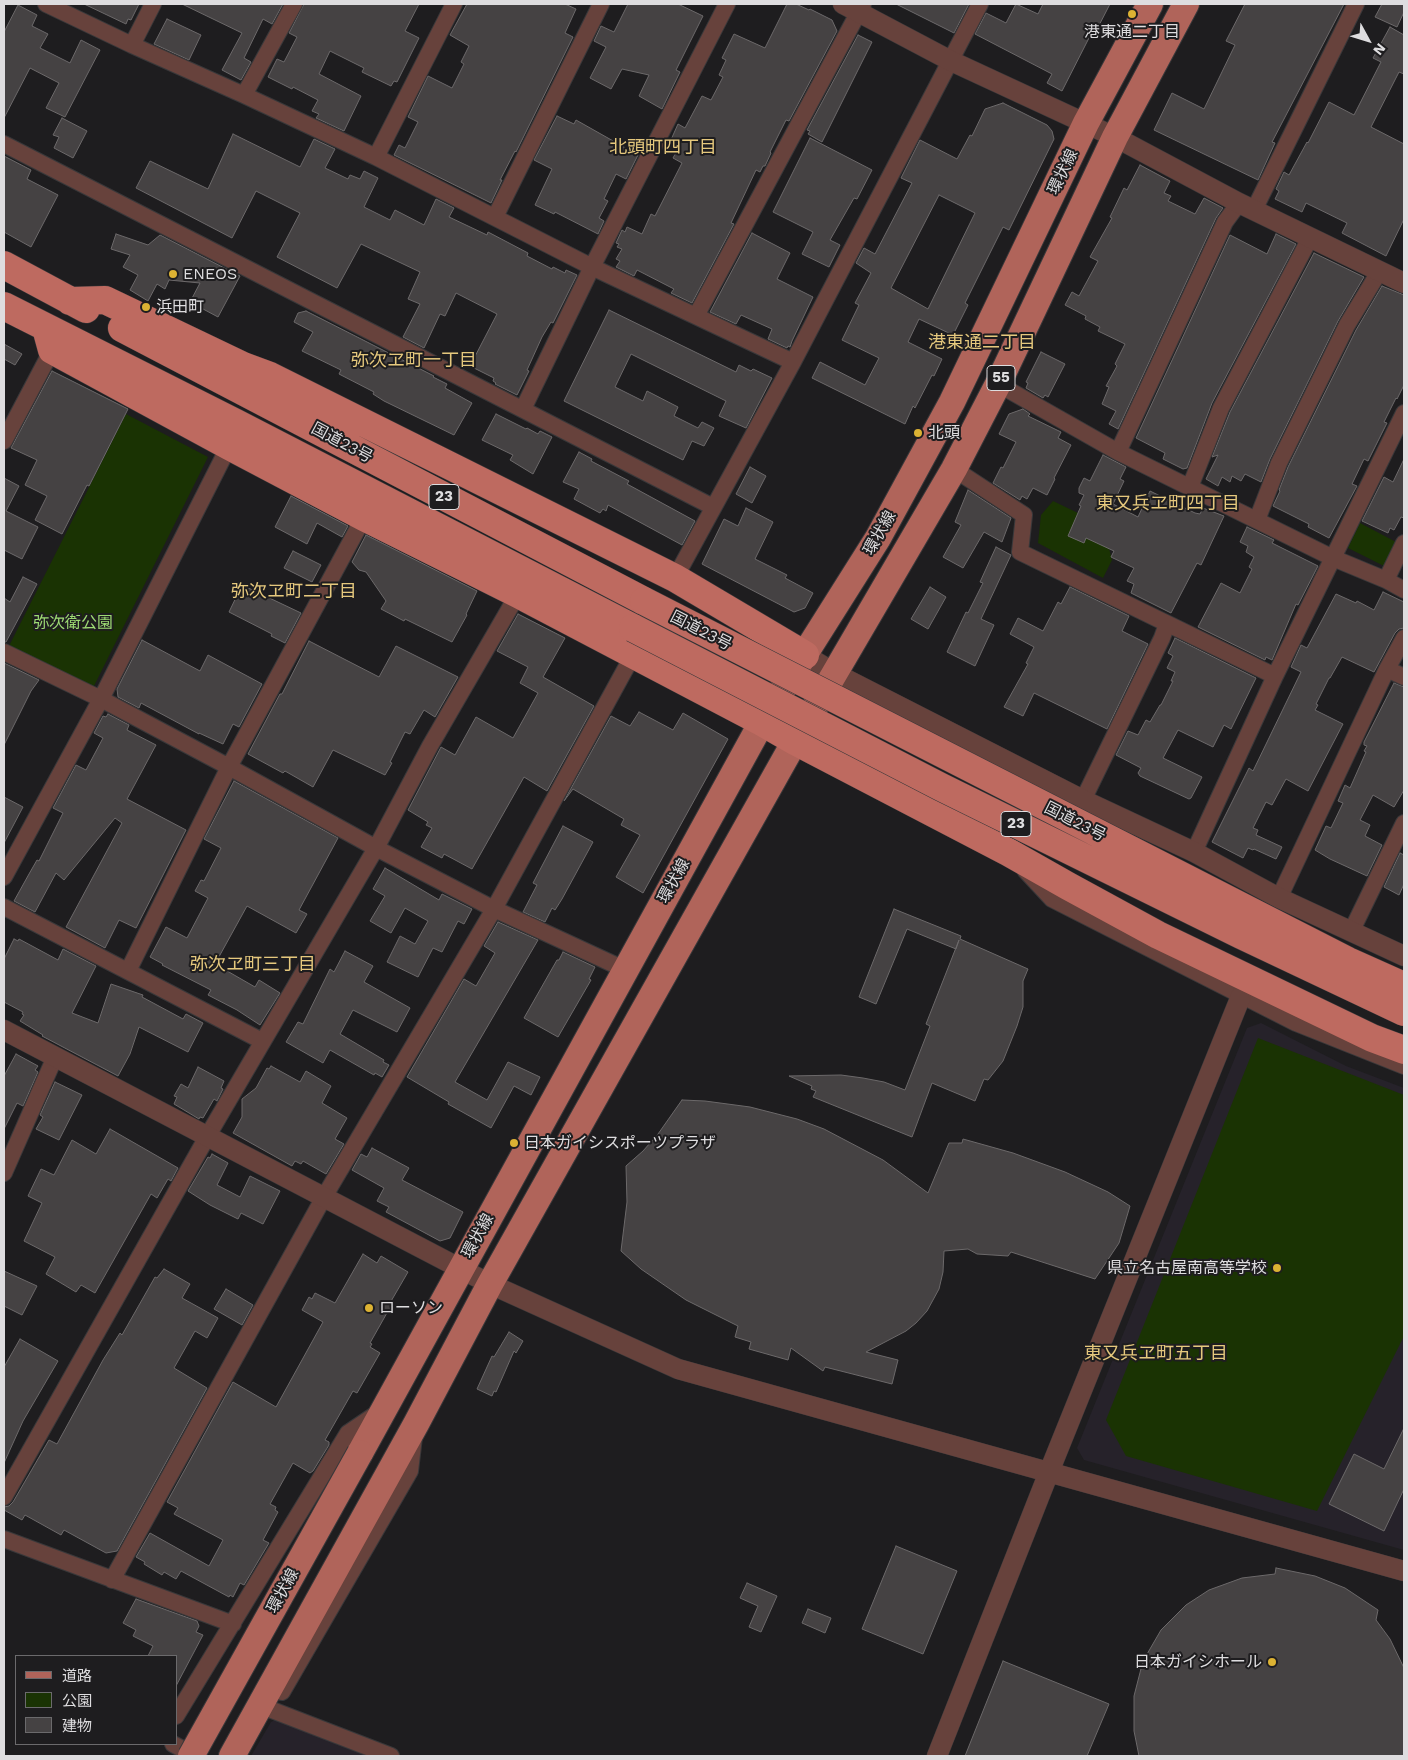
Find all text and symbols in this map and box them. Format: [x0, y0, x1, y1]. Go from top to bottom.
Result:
marker: 港東通二丁目 [1126, 8, 1138, 20]
north arrow [1343, 15, 1393, 65]
place label: 港東通二丁目 [1084, 22, 1180, 42]
text: N [1370, 40, 1389, 59]
district label: 北頭町四丁目 [609, 137, 717, 159]
street label: 環状線 [1044, 146, 1082, 198]
place label: ENEOS [183, 264, 237, 284]
marker: ENEOS [167, 268, 179, 280]
place label: 浜田町 [156, 297, 204, 317]
marker: 浜田町 [140, 301, 152, 313]
district label: 港東通二丁目 [928, 332, 1036, 354]
district label: 弥次ヱ町一丁目 [351, 350, 477, 372]
road number: 55 [987, 366, 1015, 390]
street label: 国道23号 [308, 419, 376, 467]
place label: 北頭 [928, 423, 960, 443]
marker: 北頭 [912, 427, 924, 439]
road number: 23 [429, 484, 459, 510]
district label: 東又兵ヱ町四丁目 [1096, 493, 1240, 515]
street label: 環状線 [860, 507, 900, 559]
district label: 弥次ヱ町二丁目 [231, 581, 357, 603]
street label: 国道23号 [667, 607, 735, 655]
park label: 弥次衛公園 [33, 613, 113, 633]
street label: 国道23号 [1041, 798, 1109, 846]
road number: 23 [1001, 812, 1031, 836]
street label: 環状線 [654, 855, 694, 907]
district label: 弥次ヱ町三丁目 [190, 954, 316, 976]
place label: 日本ガイシスポーツプラザ [524, 1133, 716, 1153]
marker: 日本ガイシスポーツプラザ [508, 1137, 520, 1149]
street label: 環状線 [458, 1210, 498, 1262]
place label: 県立名古屋南高等学校 [1107, 1258, 1267, 1278]
marker: 県立名古屋南高等学校 [1271, 1262, 1283, 1274]
place label: ローソン [379, 1298, 443, 1318]
marker: ローソン [363, 1302, 375, 1314]
district label: 東又兵ヱ町五丁目 [1084, 1343, 1228, 1365]
street label: 環状線 [263, 1565, 303, 1617]
place label: 日本ガイシホール [1134, 1652, 1262, 1672]
legend [15, 1655, 178, 1745]
marker: 日本ガイシホール [1266, 1656, 1278, 1668]
text: 道路 [62, 1667, 92, 1685]
text: 公園 [62, 1692, 92, 1710]
text: 建物 [62, 1717, 92, 1735]

